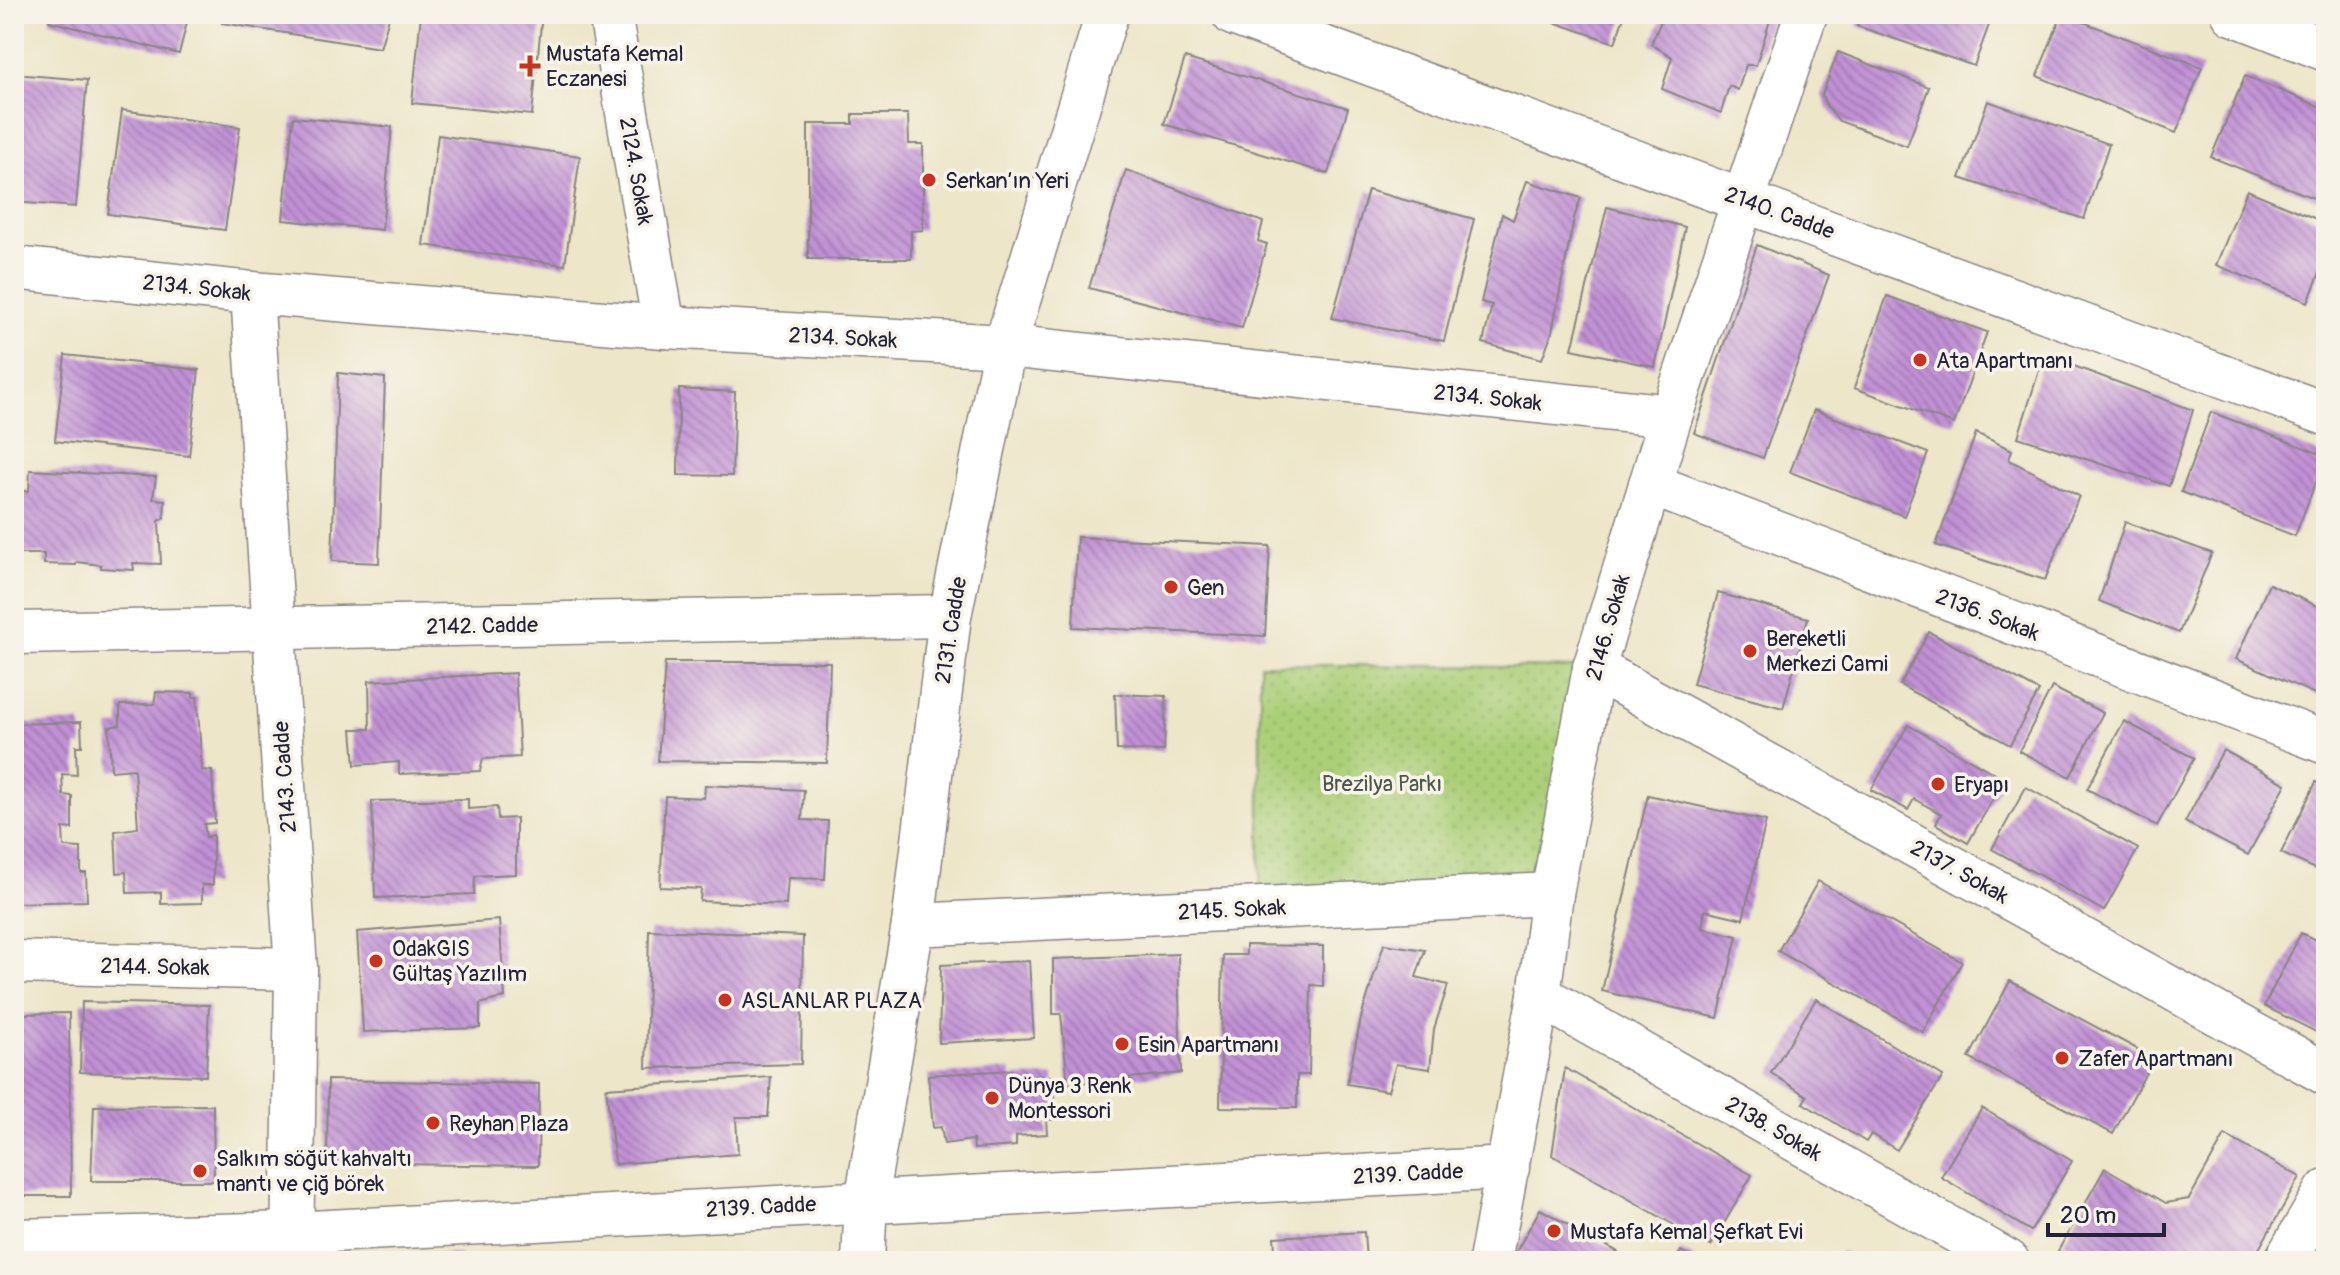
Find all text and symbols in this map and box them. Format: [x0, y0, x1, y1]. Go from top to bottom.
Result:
place label: Mustafa Kemal Eczanesi [546, 40, 684, 93]
marker: Mustafa Kemal Eczanesi [521, 57, 539, 75]
street label: 2124. Sokak [613, 115, 659, 227]
place label: Serkan’ın Yeri [945, 167, 1069, 195]
marker: Serkan’ın Yeri [920, 171, 938, 189]
street label: 2140. Cadde [1721, 180, 1838, 246]
street label: 2134. Sokak [141, 268, 252, 308]
street label: 2134. Sokak [788, 321, 898, 355]
place label: Ata Apartmanı [1936, 347, 2073, 375]
marker: Ata Apartmanı [1911, 351, 1929, 369]
street label: 2134. Sokak [1432, 378, 1543, 418]
street label: 2146. Sokak [1579, 571, 1636, 684]
place label: Gen [1187, 574, 1224, 602]
street label: 2131. Cadde [929, 575, 973, 686]
marker: Gen [1162, 578, 1180, 596]
street label: 2136. Sokak [1932, 582, 2043, 647]
street label: 2142. Cadde [426, 611, 538, 641]
place label: Bereketli Merkezi Cami [1766, 625, 1888, 678]
marker: Bereketli Merkezi Cami [1741, 642, 1759, 660]
street label: 2143. Cadde [267, 720, 303, 834]
park label: Brezilya Parkı [1322, 770, 1442, 798]
place label: Eryapı [1954, 771, 2009, 799]
marker: Eryapı [1929, 775, 1947, 793]
street label: 2137. Sokak [1906, 834, 2013, 910]
street label: 2145. Sokak [1177, 893, 1287, 927]
place label: OdakGIS Gültaş Yazılım [392, 935, 527, 988]
street label: 2144. Sokak [100, 952, 210, 982]
marker: OdakGIS Gültaş Yazılım [367, 952, 385, 970]
place label: ASLANLAR PLAZA [741, 987, 922, 1015]
marker: ASLANLAR PLAZA [716, 991, 734, 1009]
place label: Esin Apartmanı [1138, 1031, 1279, 1059]
marker: Esin Apartmanı [1113, 1035, 1131, 1053]
place label: Zafer Apartmanı [2078, 1045, 2233, 1073]
marker: Zafer Apartmanı [2053, 1049, 2071, 1067]
place label: Dünya 3 Renk Montessori [1008, 1072, 1131, 1125]
marker: Dünya 3 Renk Montessori [983, 1089, 1001, 1107]
street label: 2138. Sokak [1720, 1090, 1827, 1168]
place label: Reyhan Plaza [449, 1110, 568, 1138]
marker: Reyhan Plaza [424, 1114, 442, 1132]
place label: Salkım söğüt kahvaltı mantı ve çiğ börek [216, 1145, 412, 1198]
street label: 2139. Cadde [1352, 1157, 1464, 1191]
marker: Salkım söğüt kahvaltı mantı ve çiğ börek [191, 1162, 209, 1180]
scale bar [2048, 1187, 2164, 1237]
street label: 2139. Cadde [705, 1190, 817, 1224]
text: 20 m [2060, 1201, 2116, 1230]
place label: Mustafa Kemal Şefkat Evi [1570, 1218, 1803, 1246]
marker: Mustafa Kemal Şefkat Evi [1545, 1222, 1563, 1240]

